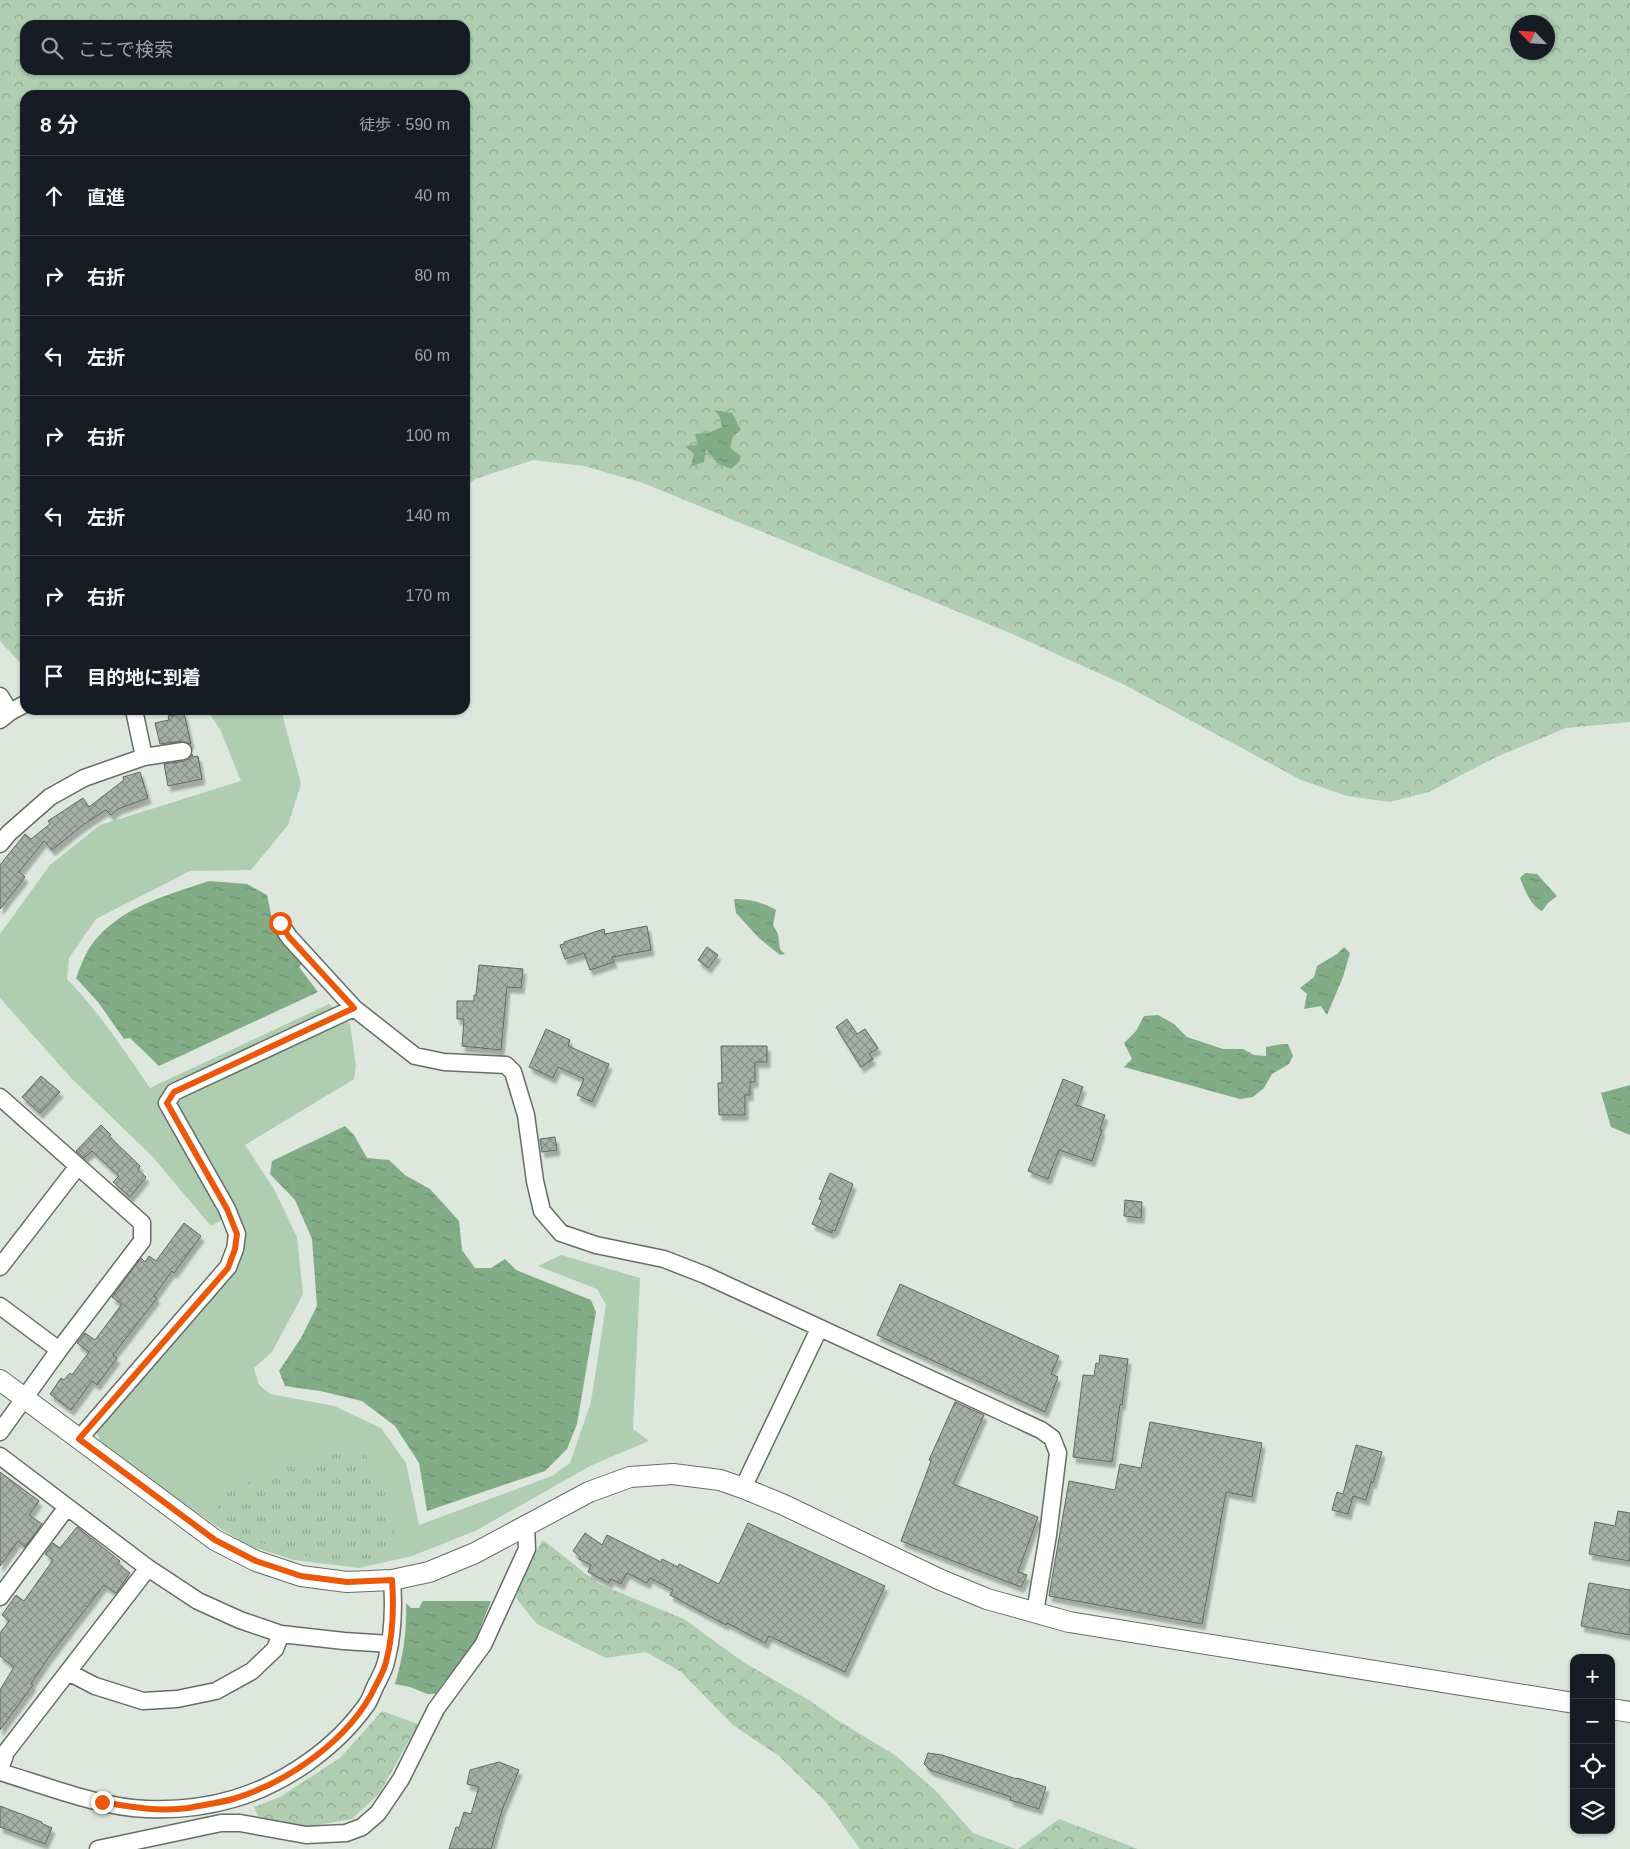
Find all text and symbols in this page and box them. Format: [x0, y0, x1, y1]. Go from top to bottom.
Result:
north arrow [1510, 15, 1555, 60]
search box [20, 20, 470, 75]
icon: search [38, 34, 66, 62]
text: ここで検索 [78, 39, 173, 60]
text: 8 分 [40, 113, 79, 136]
text: 徒歩 · 590 m [359, 116, 450, 133]
icon: ahead [40, 182, 68, 210]
text: 直進 [87, 187, 125, 208]
text: 40 m [414, 187, 450, 204]
icon: right [40, 262, 68, 290]
text: 右折 [87, 267, 125, 288]
text: 80 m [414, 267, 450, 284]
icon: left [40, 342, 68, 370]
text: 左折 [87, 347, 125, 368]
text: 60 m [414, 347, 450, 364]
icon: right [40, 422, 68, 450]
text: 右折 [87, 427, 125, 448]
text: 100 m [406, 427, 450, 444]
icon: left [40, 502, 68, 530]
text: 左折 [87, 507, 125, 528]
text: 140 m [406, 507, 450, 524]
icon: right [40, 582, 68, 610]
text: 右折 [87, 587, 125, 608]
text: 170 m [406, 587, 450, 604]
icon: arrive [40, 662, 68, 690]
text: 目的地に到着 [87, 667, 201, 688]
route start [269, 912, 292, 935]
map controls [1570, 1654, 1615, 1834]
button: + [1570, 1654, 1615, 1699]
button: − [1570, 1699, 1615, 1744]
button: locate [1570, 1744, 1615, 1789]
button: layers [1570, 1789, 1615, 1834]
route end [91, 1791, 114, 1814]

